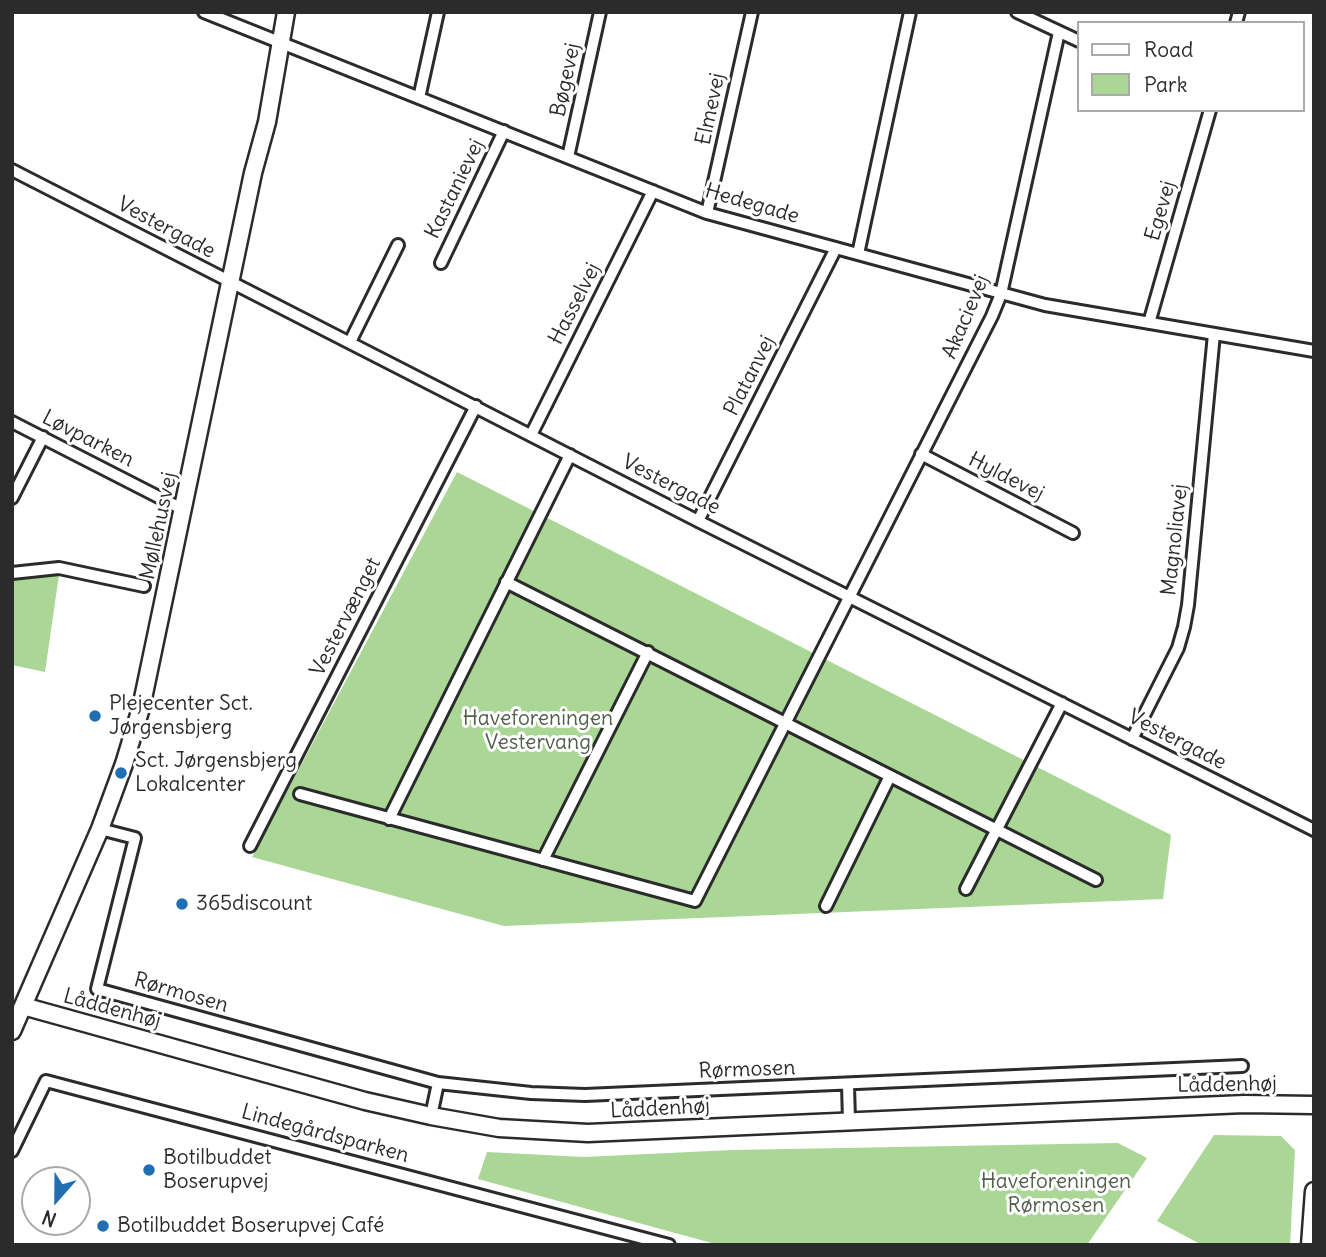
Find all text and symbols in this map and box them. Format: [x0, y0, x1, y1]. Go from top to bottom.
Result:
legend [1078, 21, 1305, 112]
text: Road [1144, 36, 1193, 63]
street label: Bøgevej [546, 41, 586, 119]
street label: Elmevej [691, 71, 731, 147]
text: Park [1144, 71, 1187, 98]
street label: Kastanievej [420, 135, 490, 243]
street label: Egevej [1140, 178, 1182, 244]
street label: Hedegade [702, 179, 802, 229]
street label: Vestergade [113, 192, 219, 264]
street label: Hasselvej [544, 259, 606, 349]
street label: Akacievej [937, 271, 995, 363]
street label: Platanvej [719, 332, 781, 420]
street label: Løvparken [38, 405, 138, 473]
street label: Hyldevej [964, 447, 1048, 507]
street label: Vestergade [618, 450, 724, 520]
street label: Møllehusvej [135, 470, 183, 582]
street label: Magnoliavej [1157, 483, 1193, 597]
street label: Vestervænget [305, 553, 387, 681]
place label: Plejecenter Sct. Jørgensbjerg [109, 691, 253, 741]
street label: Vestergade [1124, 705, 1230, 775]
park label: Haveforeningen Vestervang [463, 706, 613, 756]
marker: Plejecenter Sct. Jørgensbjerg [87, 708, 103, 724]
place label: Sct. Jørgensbjerg Lokalcenter [135, 748, 297, 798]
marker: Sct. Jørgensbjerg Lokalcenter [113, 765, 129, 781]
place label: 365discount [196, 891, 312, 917]
marker: 365discount [174, 896, 190, 912]
street label: Rørmosen [131, 968, 231, 1018]
street label: Låddenhøj [61, 984, 163, 1034]
street label: Rørmosen [698, 1056, 796, 1084]
street label: Låddenhøj [1177, 1072, 1277, 1098]
street label: Låddenhøj [609, 1094, 711, 1124]
street label: Lindegårdsparken [239, 1100, 411, 1168]
place label: Botilbuddet Boserupvej [163, 1145, 272, 1195]
marker: Botilbuddet Boserupvej [141, 1162, 157, 1178]
north arrow [21, 1166, 91, 1236]
park label: Haveforeningen Rørmosen [981, 1169, 1131, 1219]
text: N [39, 1205, 60, 1232]
place label: Botilbuddet Boserupvej Café [117, 1213, 384, 1239]
marker: Botilbuddet Boserupvej Café [95, 1218, 111, 1234]

